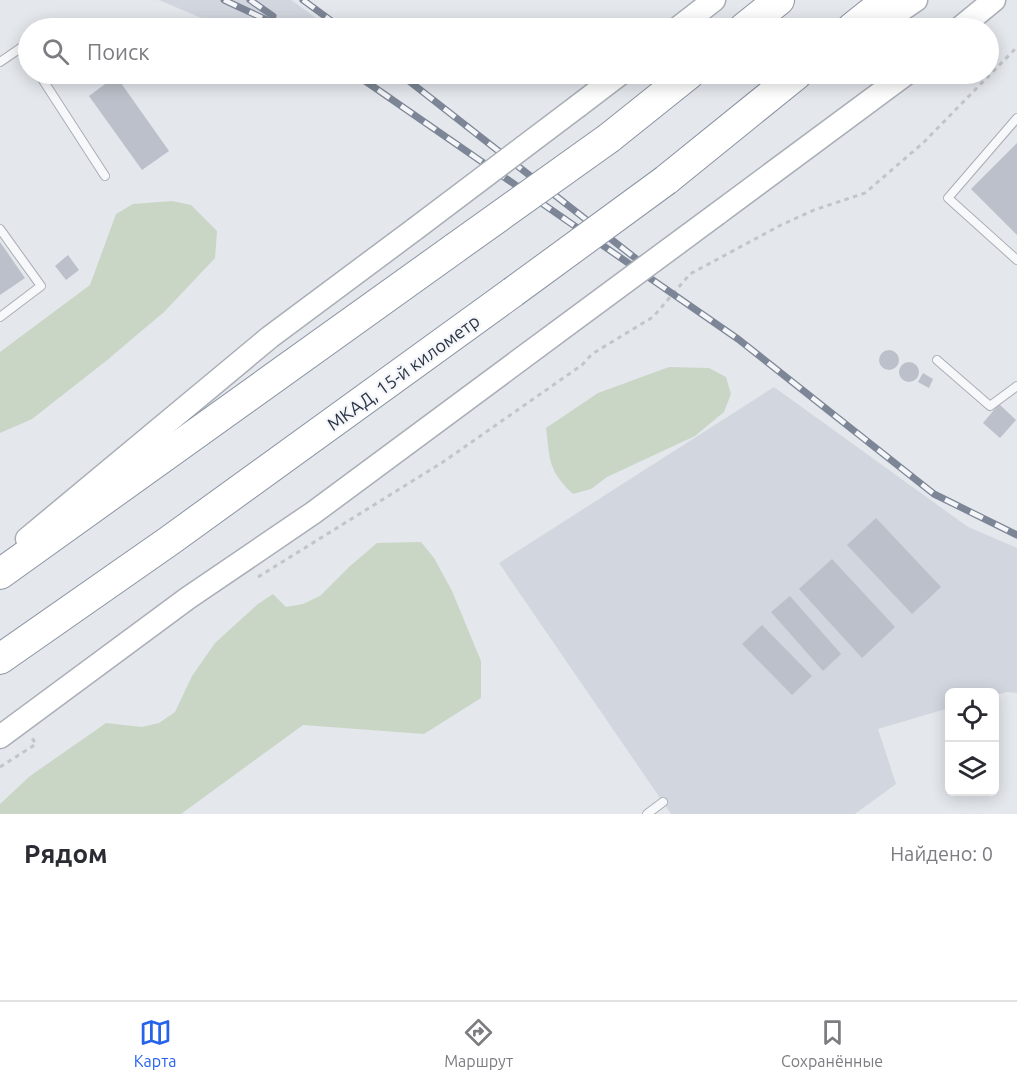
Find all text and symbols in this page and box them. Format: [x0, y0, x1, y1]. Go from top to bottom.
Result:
search box [18, 18, 999, 84]
icon: search [39, 35, 72, 68]
text: Поиск [87, 39, 150, 64]
street label: МКАД, 15-й километр [323, 310, 483, 434]
map controls [945, 688, 999, 796]
button: locate [945, 688, 999, 742]
button: layers [945, 742, 999, 796]
text: Рядом [24, 839, 108, 868]
text: Найдено: 0 [890, 842, 993, 865]
tab: Карта [134, 1016, 176, 1070]
tab: Маршрут [444, 1016, 513, 1070]
tab: Сохранённые [781, 1016, 883, 1070]

